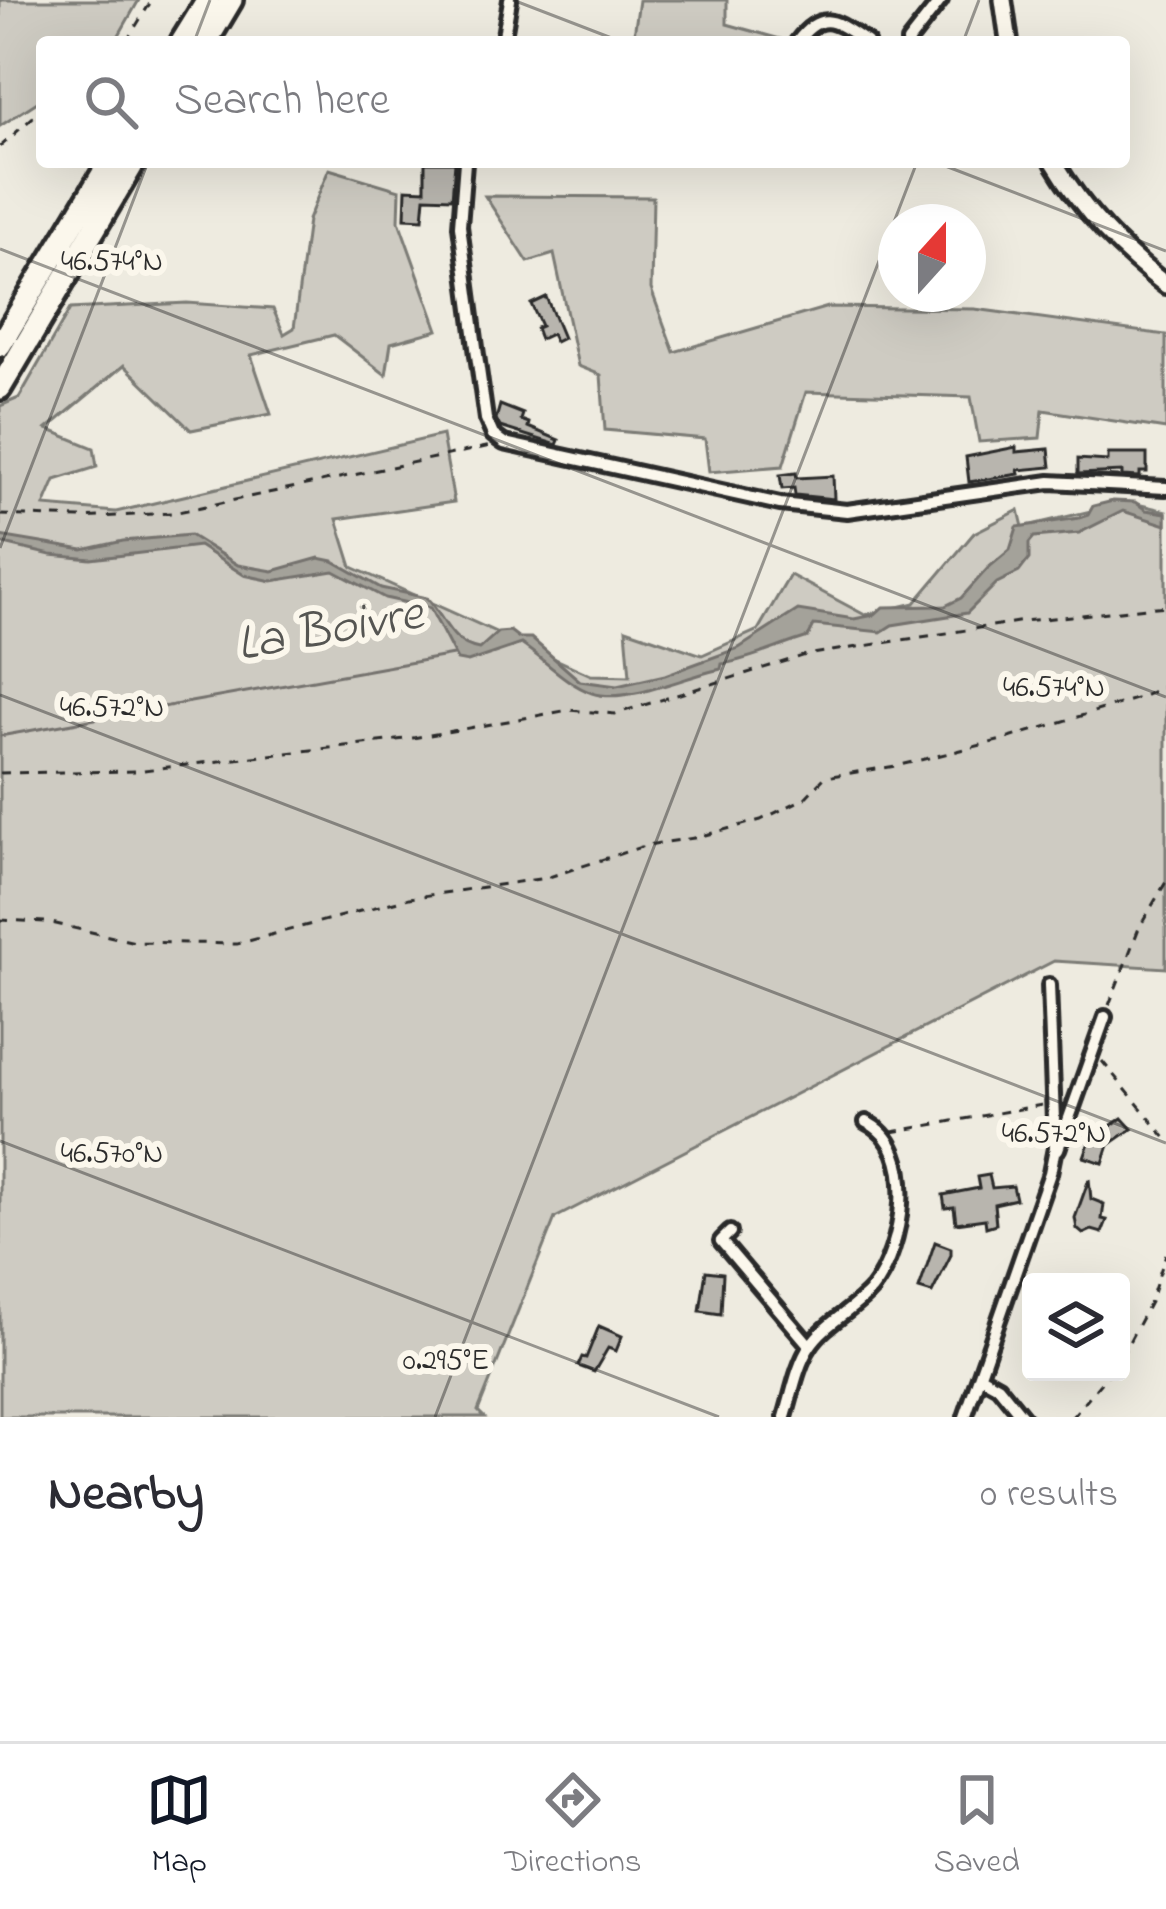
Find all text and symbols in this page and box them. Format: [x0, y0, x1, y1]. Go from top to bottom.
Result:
search box [36, 36, 1130, 168]
icon: search [78, 69, 144, 135]
text: Search here [174, 69, 390, 135]
north arrow [878, 204, 986, 312]
text: 46.574°N [61, 241, 163, 285]
water label: La Boivre [231, 577, 431, 684]
text: 46.574°N [1003, 667, 1105, 711]
text: 46.572°N [60, 687, 164, 731]
text: 46.572°N [1002, 1113, 1106, 1157]
text: 46.570°N [61, 1133, 163, 1177]
map controls [1022, 1273, 1130, 1381]
button: layers [1022, 1273, 1130, 1381]
text: 0.295°E [403, 1340, 489, 1384]
text: Nearby [48, 1458, 204, 1533]
text: 0 results [980, 1467, 1118, 1524]
tab: Map [146, 1767, 212, 1887]
tab: Directions [504, 1767, 641, 1887]
tab: Saved [934, 1767, 1020, 1887]

